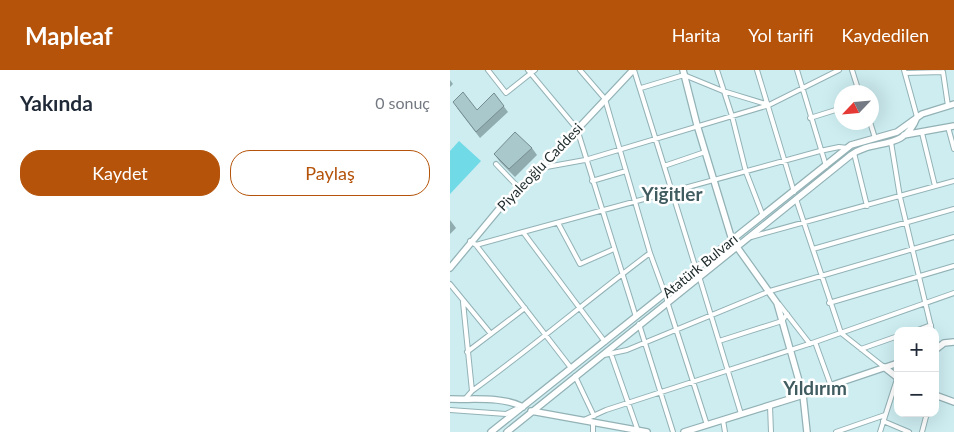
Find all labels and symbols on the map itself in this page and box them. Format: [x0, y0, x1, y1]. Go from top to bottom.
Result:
north arrow [834, 85, 879, 130]
street label: Piyaleoğlu Caddesi [494, 119, 586, 214]
district label: Yiğitler [640, 182, 703, 205]
street label: Atatürk Bulvarı [659, 230, 741, 301]
district label: Yıldırım [782, 376, 847, 399]

